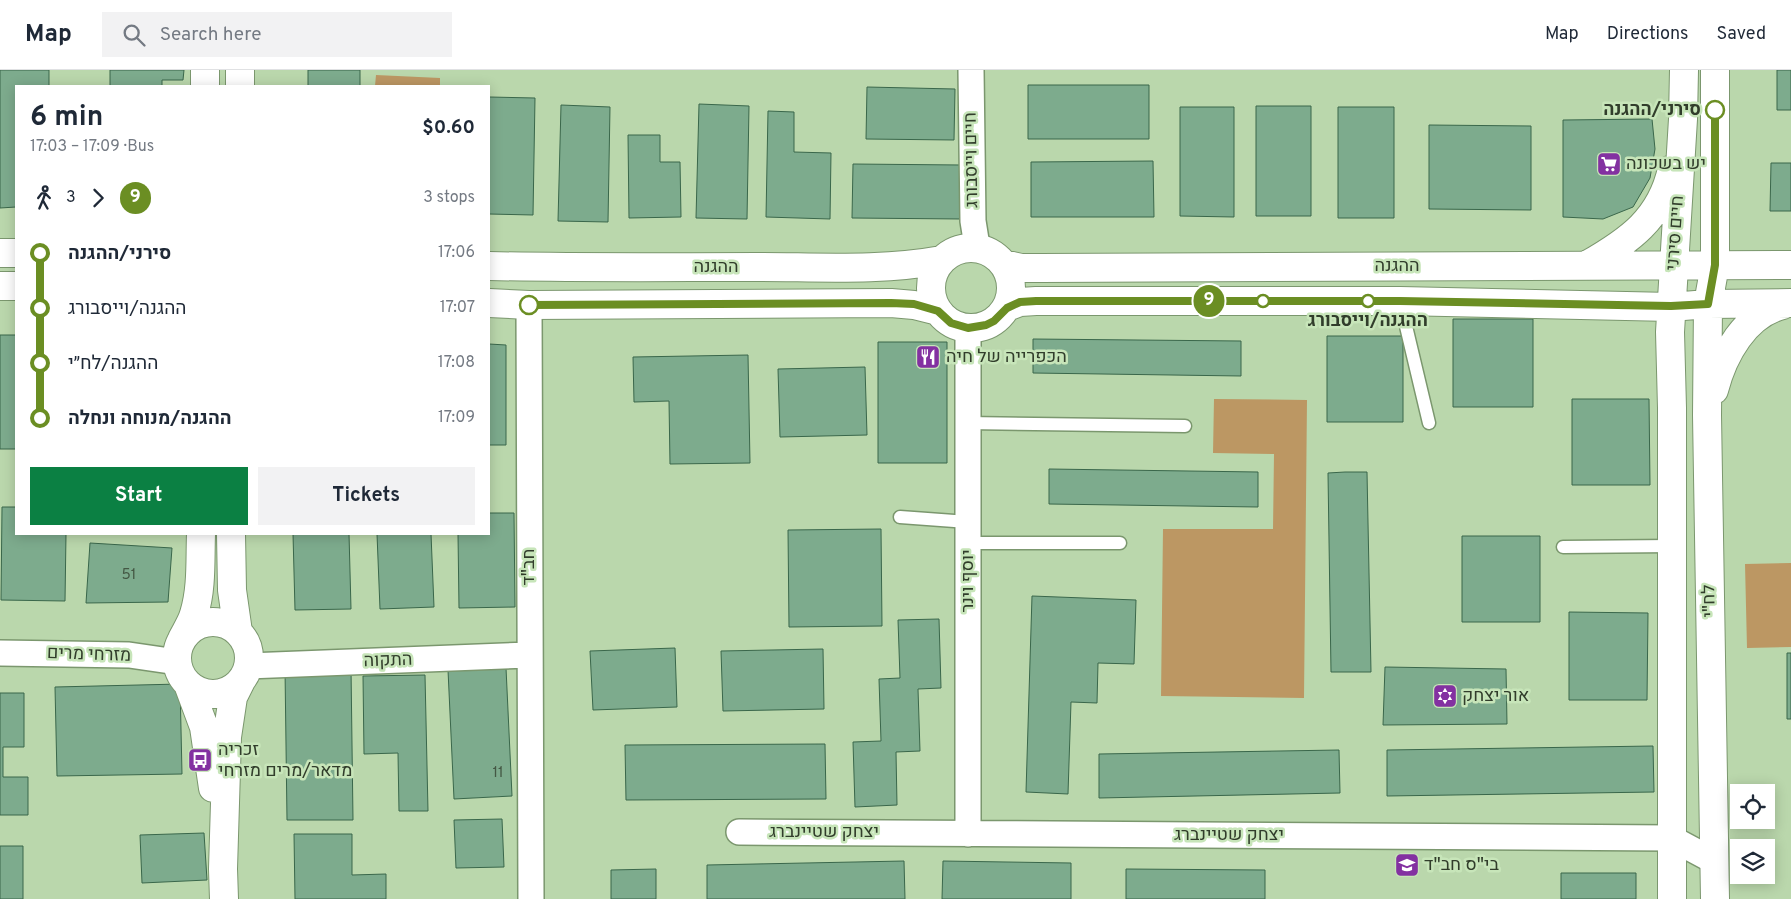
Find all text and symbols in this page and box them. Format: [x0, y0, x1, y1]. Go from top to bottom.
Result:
search box [102, 12, 452, 57]
text: Map [25, 20, 72, 50]
icon: search [120, 21, 148, 49]
text: Search here [160, 23, 261, 47]
text: Map [1545, 23, 1579, 46]
text: Directions [1607, 23, 1689, 46]
text: Saved [1717, 23, 1766, 46]
place label: סירני/ההגנה [1603, 99, 1701, 122]
text: 6 min [30, 100, 103, 136]
marker: סירני/ההגנה [1705, 100, 1725, 120]
street label: חיים וייסבורג [960, 112, 984, 208]
text: $0.60 [422, 116, 475, 140]
text: 17:03 – 17:09 · Bus [30, 137, 154, 157]
supermarket icon: יש בשכונה [1596, 151, 1622, 177]
place label: יש בשכונה [1626, 153, 1706, 176]
icon: walk [30, 184, 58, 212]
icon: forward [84, 184, 112, 212]
text: 9 [130, 186, 141, 209]
text: 3 [66, 188, 76, 208]
text: 3 stops [423, 188, 475, 208]
street label: חיים סירני [1662, 195, 1690, 271]
text: סירני/ההגנה [68, 242, 171, 266]
text: 17:06 [438, 243, 475, 263]
street label: ההגנה [1374, 255, 1420, 278]
street label: ההגנה [693, 256, 739, 279]
line badge: 9 [1193, 285, 1225, 317]
text: 9 [1203, 289, 1215, 312]
unlabelled marker [1256, 294, 1270, 308]
marker: ההגנה/וייסבורג [1361, 294, 1375, 308]
unlabelled marker [519, 295, 539, 315]
text: ההגנה/וייסבורג [68, 297, 187, 321]
text: 17:07 [440, 298, 475, 318]
place label: ההגנה/וייסבורג [1308, 310, 1428, 333]
restaurant icon: הכפרייה של חיה [915, 344, 941, 370]
place label: הכפרייה של חיה [946, 346, 1067, 369]
text: ההגנה/לח״י [68, 352, 158, 376]
text: 17:08 [438, 353, 475, 373]
text: ההגנה/מנוחה ונחלה [68, 407, 232, 431]
text: 17:09 [438, 408, 475, 428]
button: Start [30, 467, 248, 525]
button: Tickets [258, 467, 475, 525]
street label: חב"ד [518, 548, 541, 586]
street label: יוסף וינר [957, 549, 980, 613]
house number: 51 [122, 566, 136, 585]
street label: לח"י [1698, 584, 1722, 618]
street label: מזרחי מרים [46, 642, 132, 668]
street label: התקוה [363, 649, 413, 673]
synagogue icon: אור יצחק [1432, 683, 1458, 709]
place label: אור יצחק [1462, 685, 1529, 708]
place label: זכריה מדאר/מרים מזרחי [218, 739, 352, 783]
bus stop icon: זכריה מדאר/מרים מזרחי [187, 747, 213, 773]
house number: 11 [492, 764, 504, 783]
map controls [1730, 784, 1775, 884]
button: locate [1730, 784, 1775, 829]
street label: יצחק שטיינברג [769, 821, 879, 844]
street label: יצחק שטיינברג [1174, 824, 1284, 847]
button: layers [1730, 839, 1775, 884]
school or university icon: בי"ס חב"ד [1394, 852, 1420, 878]
place label: בי"ס חב"ד [1424, 854, 1499, 877]

